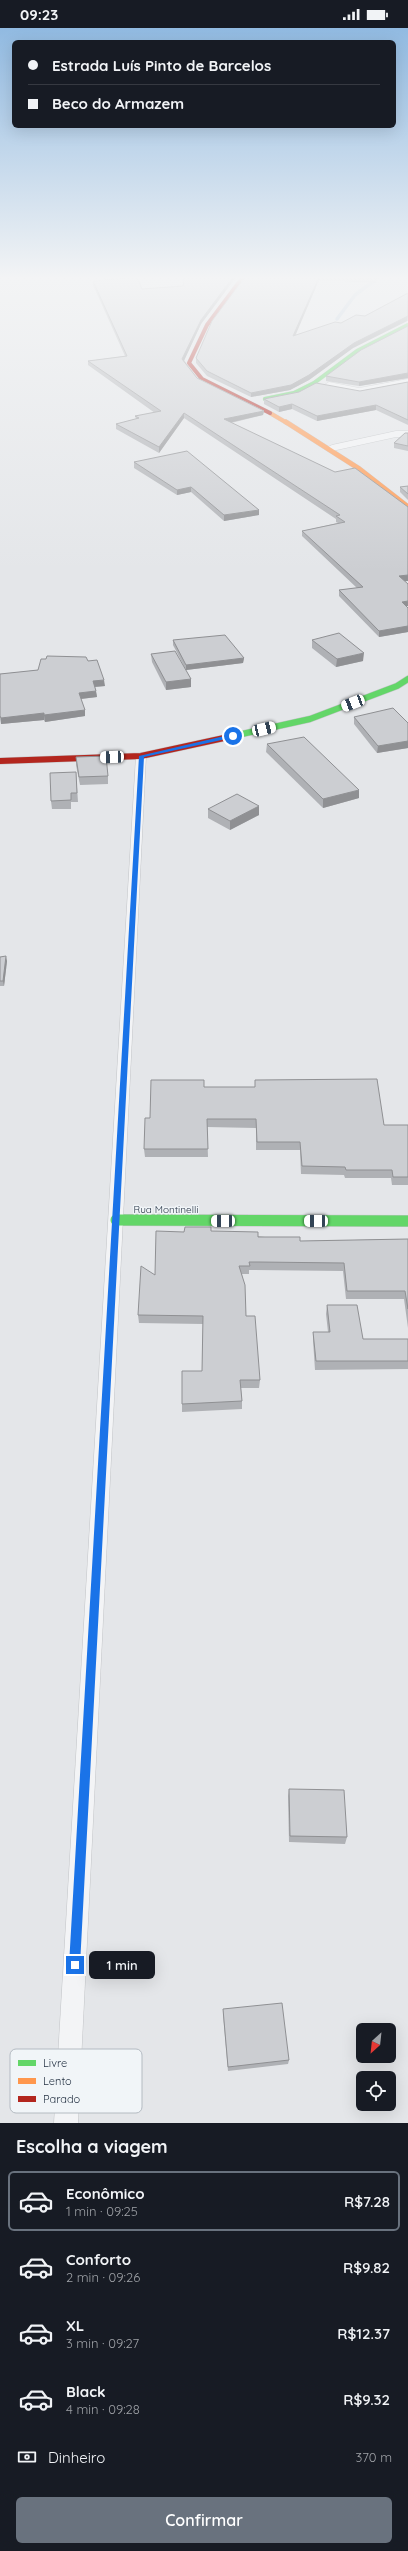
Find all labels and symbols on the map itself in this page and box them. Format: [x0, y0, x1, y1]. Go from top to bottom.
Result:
car [340, 693, 366, 713]
car [251, 720, 277, 738]
route start [224, 727, 242, 745]
car [100, 751, 124, 763]
street label: Rua Montinelli [134, 1203, 198, 1216]
car [211, 1215, 235, 1227]
car [304, 1215, 328, 1227]
callout: 1 min [89, 1951, 155, 1979]
route end [66, 1956, 84, 1974]
north arrow [356, 2023, 396, 2063]
legend [10, 2049, 142, 2113]
text: Livre [43, 2056, 67, 2070]
text: Lento [43, 2074, 72, 2088]
text: Parado [43, 2092, 81, 2106]

